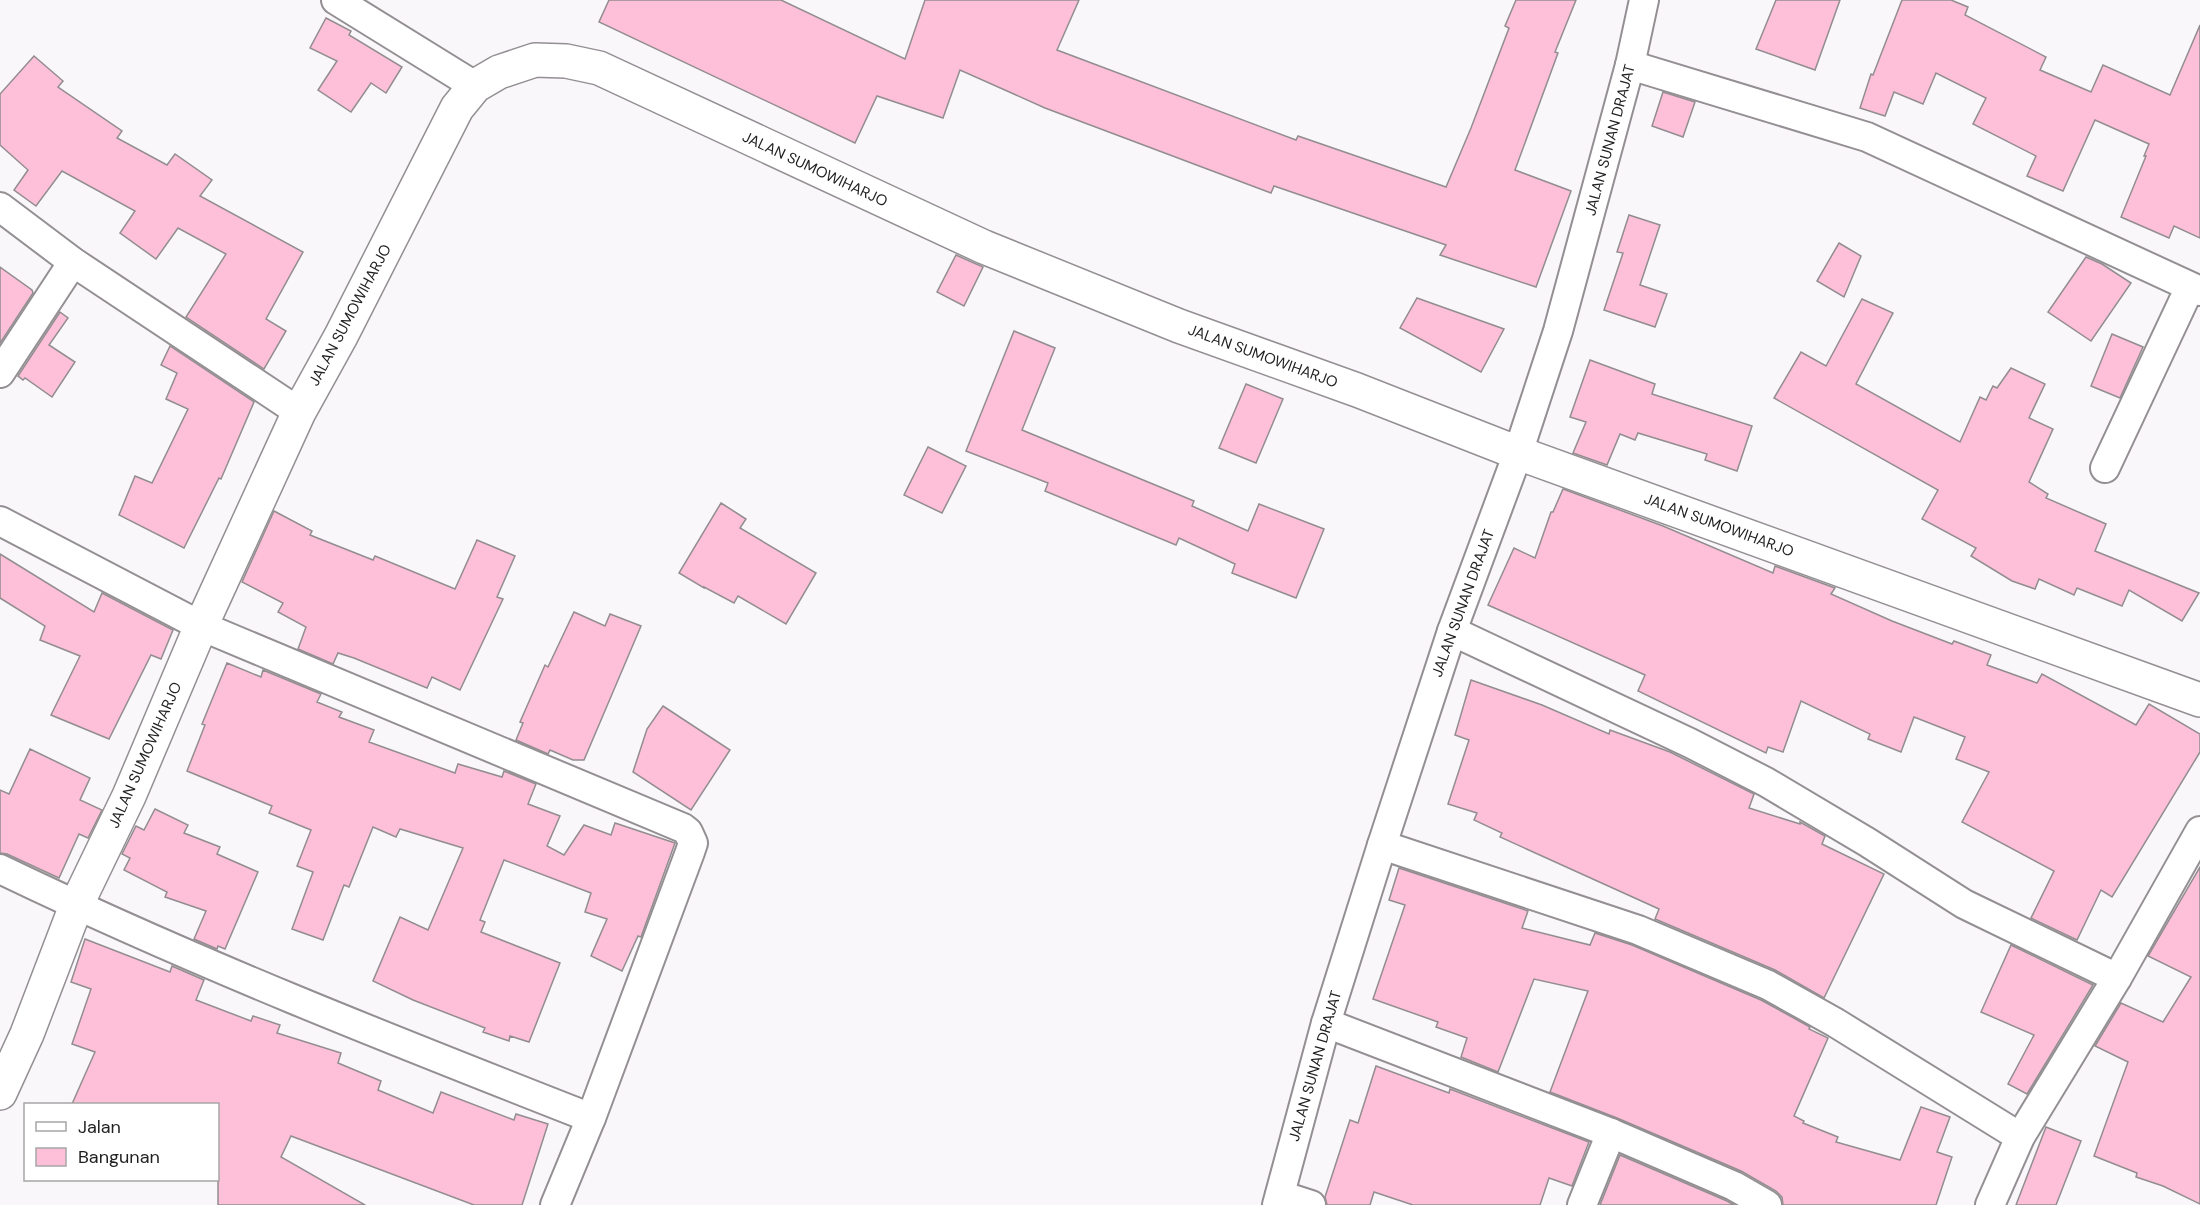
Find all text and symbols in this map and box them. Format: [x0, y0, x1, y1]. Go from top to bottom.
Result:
street label: JALAN SUNAN DRAJAT [1580, 62, 1640, 218]
street label: JALAN SUMOWIHARJO [739, 127, 891, 211]
street label: JALAN SUMOWIHARJO [304, 241, 396, 389]
street label: JALAN SUMOWIHARJO [1185, 320, 1341, 392]
street label: JALAN SUMOWIHARJO [1641, 489, 1797, 561]
street label: JALAN SUNAN DRAJAT [1427, 526, 1499, 680]
street label: JALAN SUMOWIHARJO [104, 679, 186, 831]
street label: JALAN SUNAN DRAJAT [1284, 988, 1346, 1144]
legend [24, 1103, 219, 1181]
text: Jalan [78, 1115, 121, 1139]
text: Bangunan [78, 1145, 160, 1169]

